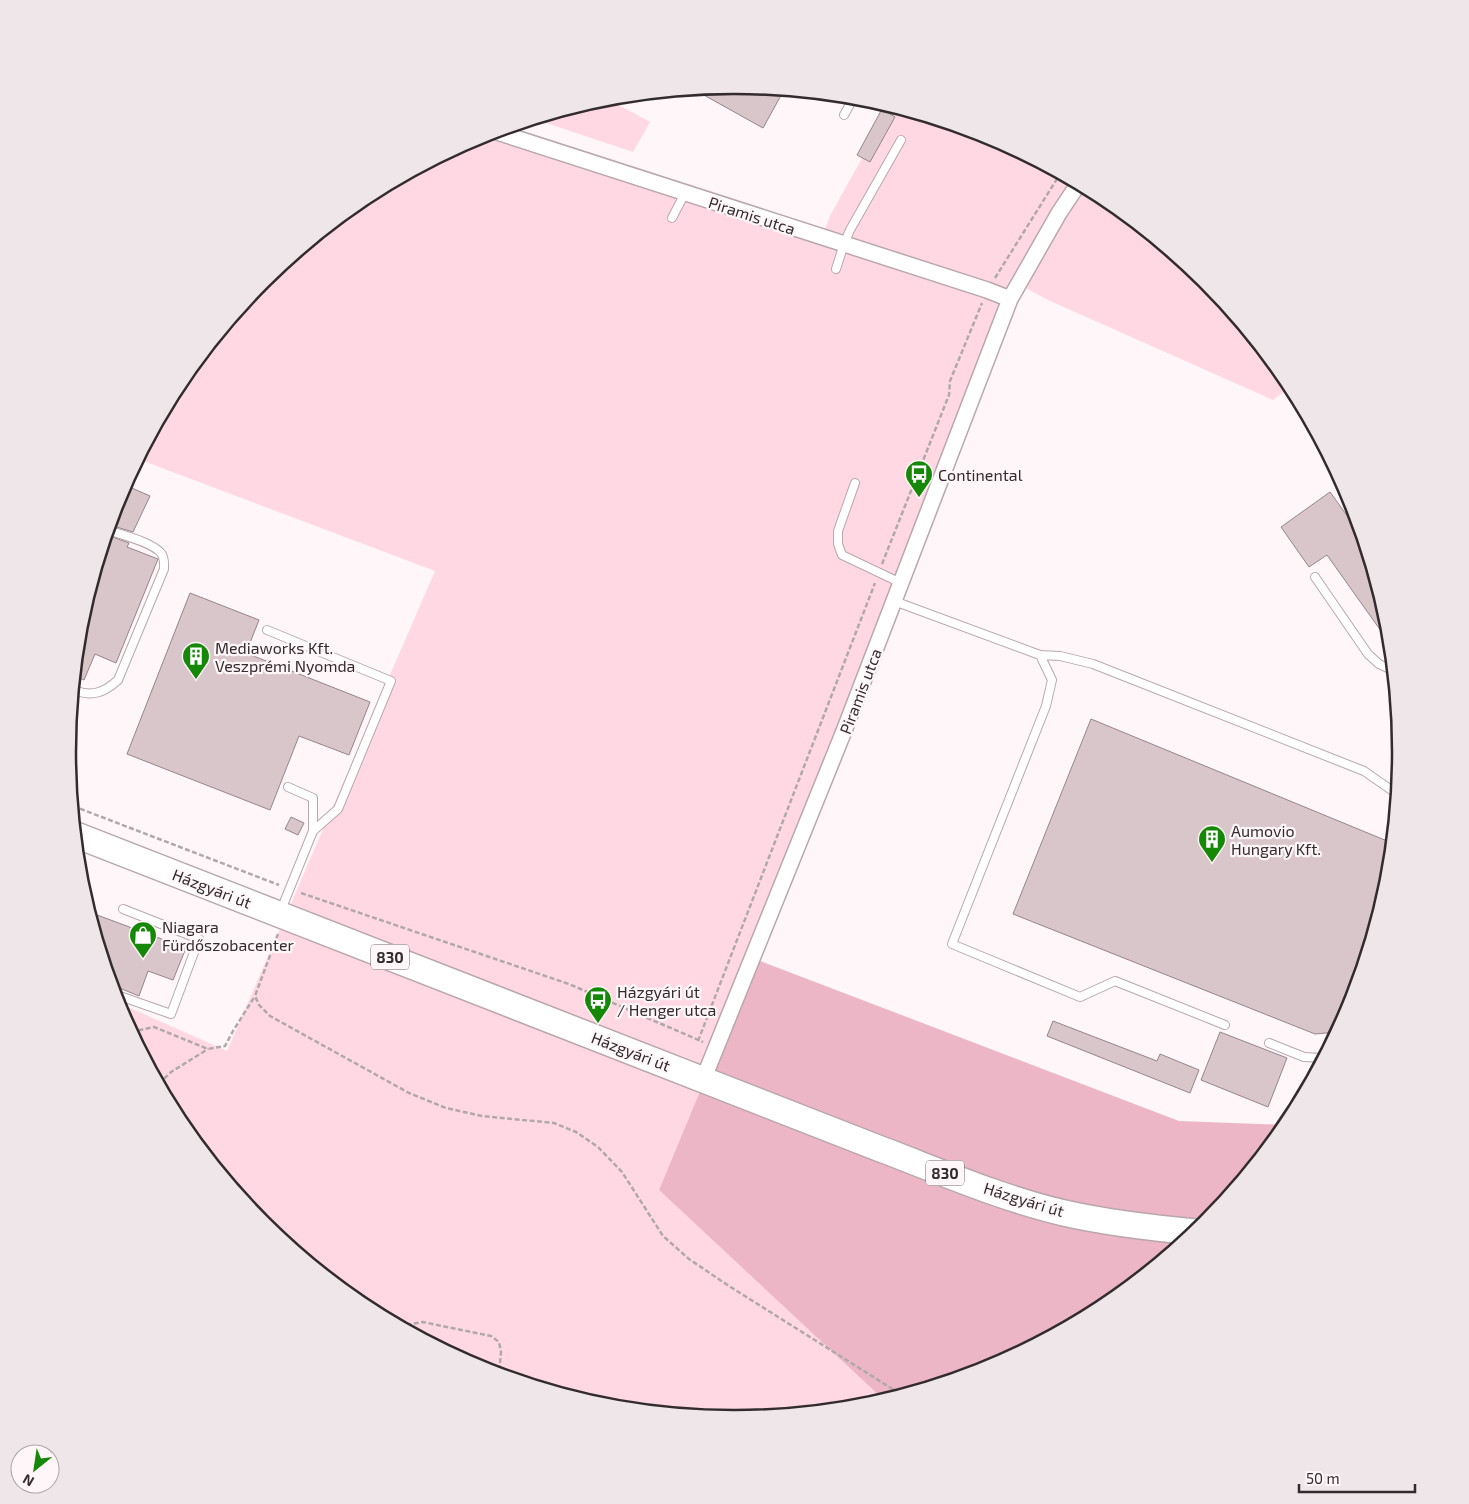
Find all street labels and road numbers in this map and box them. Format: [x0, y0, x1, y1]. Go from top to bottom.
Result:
street label: Piramis utca [706, 192, 798, 238]
street label: Piramis utca [835, 646, 885, 736]
street label: Házgyári út [170, 864, 254, 912]
road number: 830 [371, 944, 409, 970]
street label: Házgyári út [589, 1027, 673, 1075]
road number: 830 [926, 1160, 964, 1186]
street label: Házgyári út [982, 1178, 1066, 1220]

